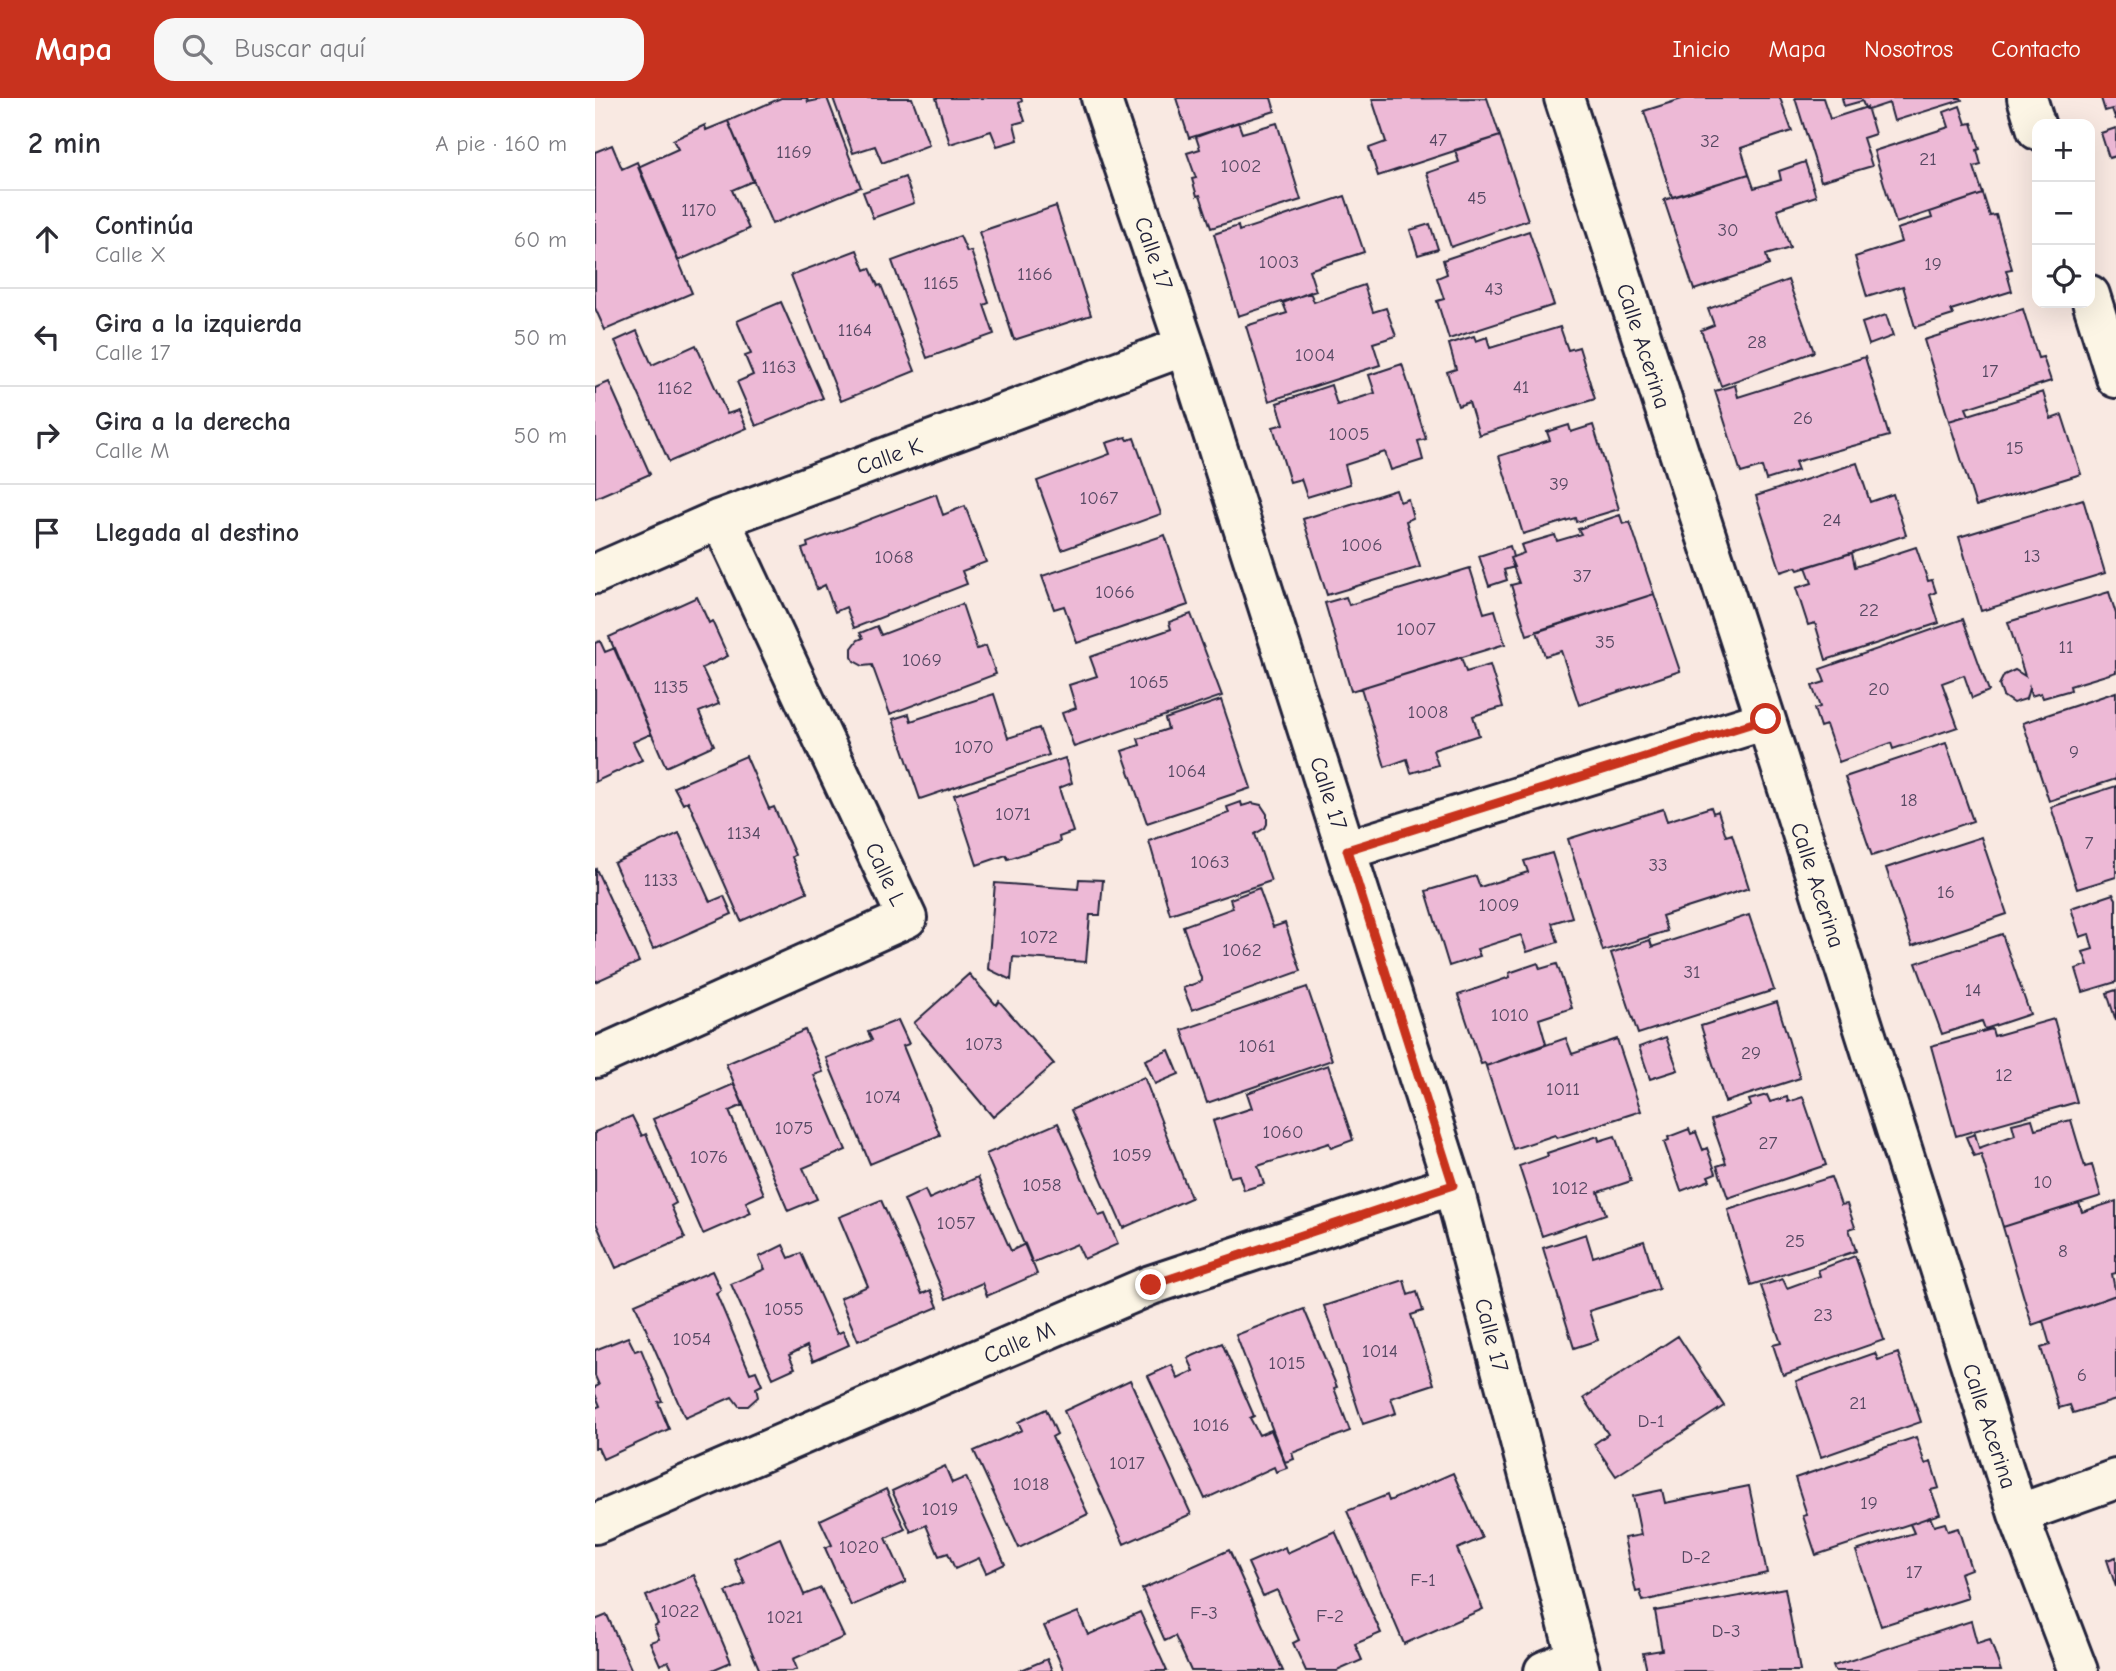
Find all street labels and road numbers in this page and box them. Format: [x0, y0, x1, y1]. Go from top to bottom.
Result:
street label: Calle 17 [1129, 213, 1179, 293]
street label: Calle Acerina [1611, 280, 1676, 412]
street label: Calle K [853, 432, 926, 481]
street label: Calle 17 [1304, 753, 1353, 833]
street label: Calle Acerina [1785, 819, 1850, 951]
street label: Calle L [859, 838, 912, 911]
street label: Calle 17 [1469, 1295, 1514, 1375]
street label: Calle M [980, 1315, 1059, 1369]
street label: Calle Acerina [1957, 1360, 2022, 1492]

